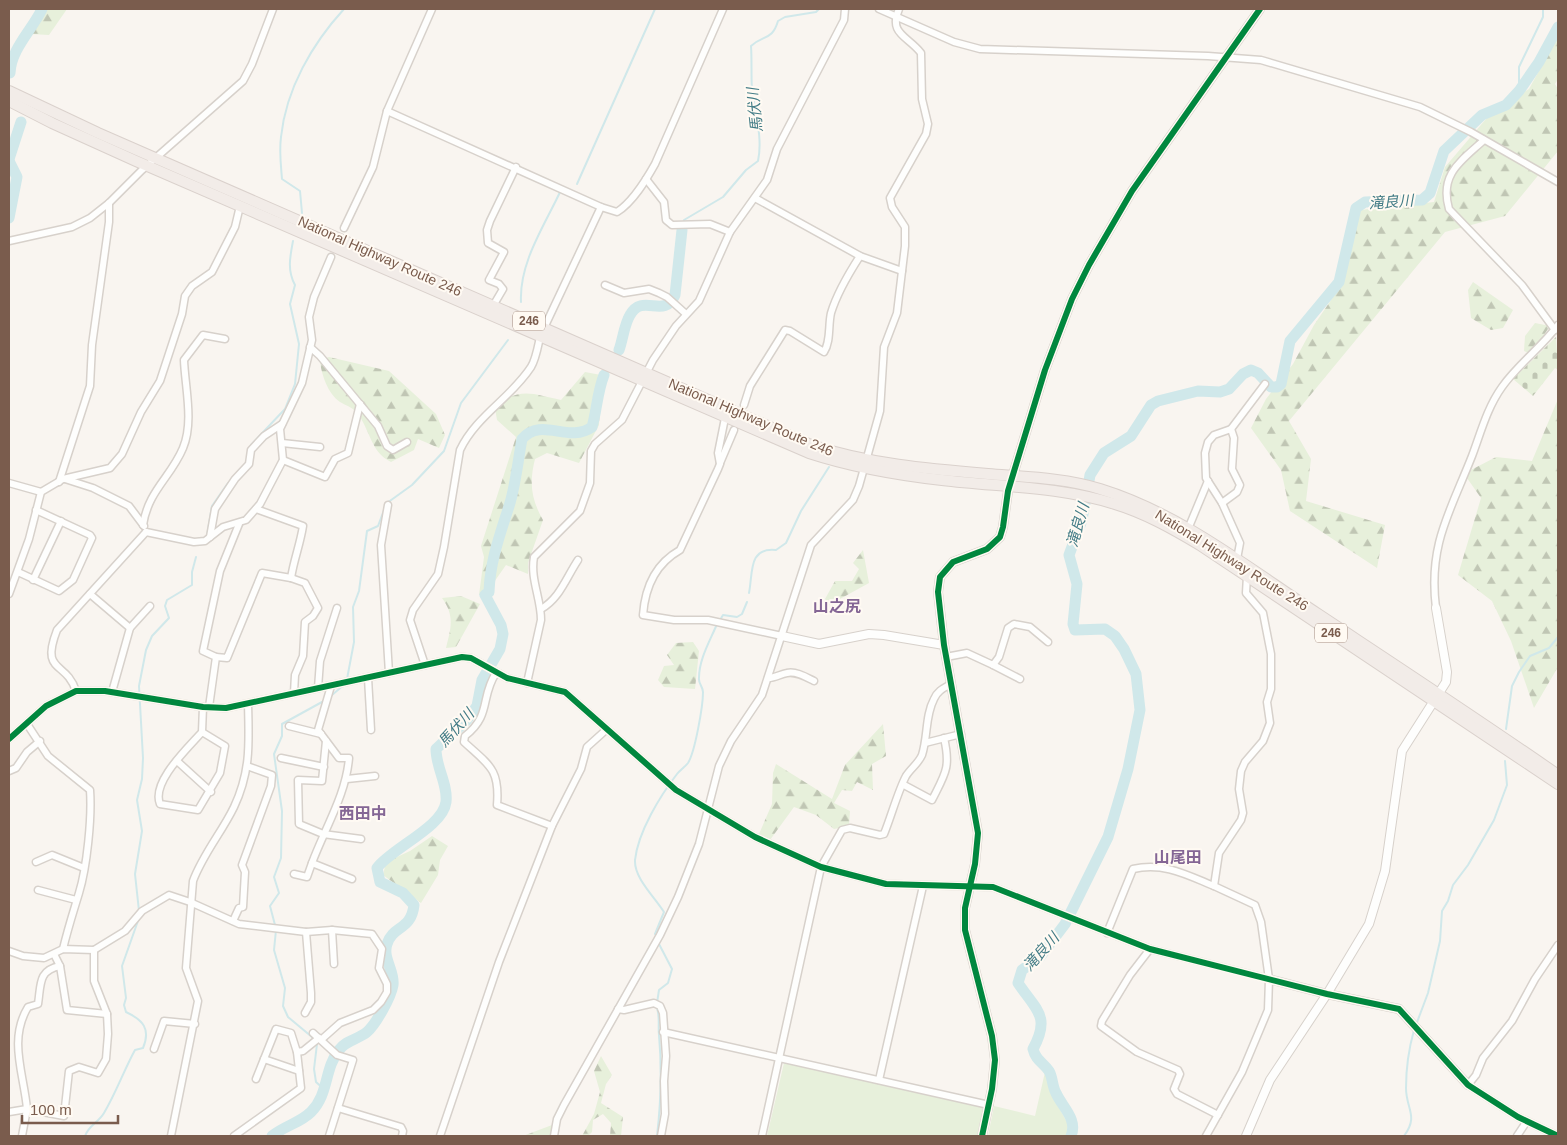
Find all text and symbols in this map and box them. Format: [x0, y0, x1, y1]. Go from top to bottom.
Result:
water label: 馬伏川 [743, 85, 765, 133]
water label: 滝良川 [1368, 191, 1416, 212]
street label: National Highway Route 246 [296, 213, 464, 299]
road number: 246 [513, 312, 545, 331]
street label: National Highway Route 246 [666, 375, 836, 459]
water label: 滝良川 [1063, 499, 1092, 549]
street label: National Highway Route 246 [1153, 506, 1312, 614]
district label: 山之尻 [813, 598, 861, 615]
road number: 246 [1315, 624, 1347, 642]
water label: 馬伏川 [434, 704, 478, 750]
district label: 西田中 [339, 805, 387, 822]
district label: 山尾田 [1154, 849, 1202, 866]
water label: 滝良川 [1019, 928, 1063, 974]
scale bar [22, 1092, 119, 1124]
text: 100 m [30, 1101, 72, 1118]

